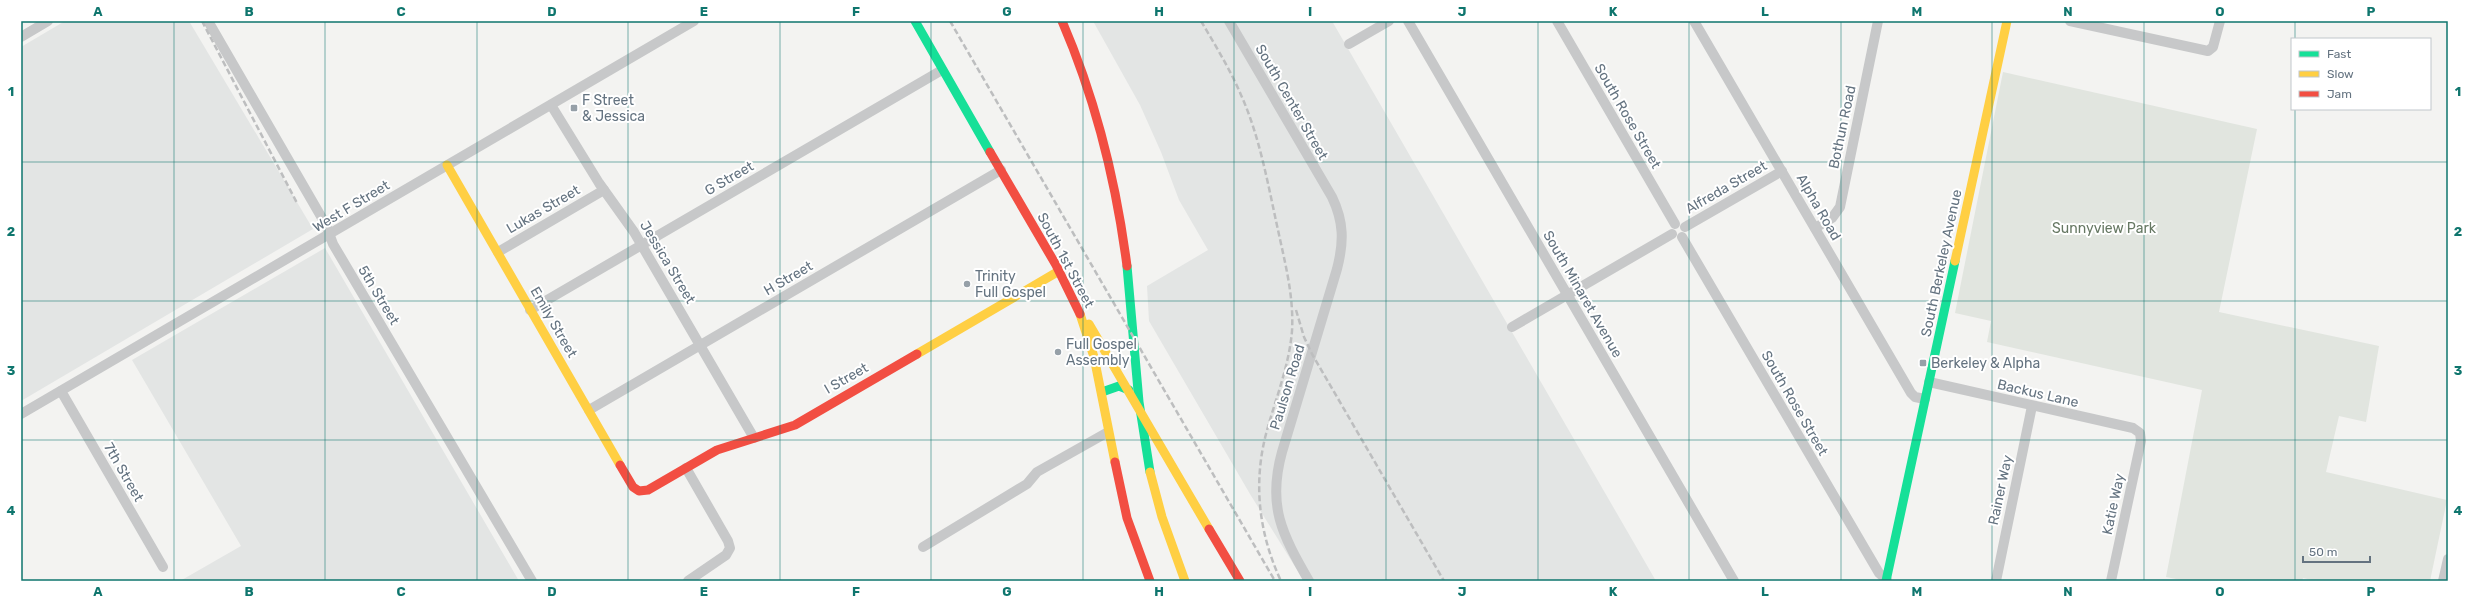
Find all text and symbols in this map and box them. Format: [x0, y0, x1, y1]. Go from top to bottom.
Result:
text: A [93, 4, 103, 19]
text: B [244, 4, 254, 19]
text: C [396, 4, 406, 19]
text: D [547, 4, 557, 19]
text: E [700, 4, 708, 19]
text: F [852, 4, 860, 19]
text: G [1002, 4, 1012, 19]
text: H [1154, 4, 1164, 19]
text: I [1308, 4, 1312, 19]
text: J [1458, 4, 1466, 19]
text: K [1609, 4, 1618, 19]
text: L [1761, 4, 1769, 19]
text: M [1912, 4, 1922, 19]
text: N [2063, 4, 2073, 19]
text: O [2215, 4, 2225, 19]
text: P [2367, 4, 2376, 19]
legend [2291, 38, 2431, 110]
street label: South Center Street [1252, 42, 1332, 163]
text: Fast [2327, 47, 2351, 61]
street label: South Rose Street [1591, 61, 1665, 172]
text: Slow [2327, 67, 2354, 81]
text: 1 [8, 84, 14, 99]
street label: Bothun Road [1825, 84, 1860, 170]
text: 1 [2455, 84, 2461, 99]
text: Jam [2327, 87, 2352, 101]
place label: F Street & Jessica [582, 92, 645, 125]
marker: F Street & Jessica [569, 103, 579, 113]
street label: G Street [702, 157, 757, 199]
street label: Alfreda Street [1683, 157, 1770, 218]
street label: Alpha Road [1793, 171, 1844, 244]
street label: West F Street [310, 177, 393, 236]
street label: Lukas Street [504, 181, 583, 237]
street label: South Berkeley Avenue [1918, 188, 1965, 338]
street label: South 1st Street [1033, 210, 1098, 311]
street label: Jessica Street [636, 218, 699, 307]
park label: Sunnyview Park [2052, 220, 2157, 237]
text: 2 [7, 224, 15, 239]
text: 2 [2454, 224, 2462, 239]
street label: South Minaret Avenue [1539, 228, 1626, 361]
street label: H Street [761, 257, 816, 299]
street label: 5th Street [354, 262, 403, 328]
place label: Trinity Full Gospel [975, 268, 1046, 301]
marker: Trinity Full Gospel [962, 279, 972, 289]
street label: Emily Street [526, 284, 581, 361]
place label: Full Gospel Assembly [1066, 336, 1137, 369]
street label: Paulson Road [1266, 342, 1309, 432]
marker: Full Gospel Assembly [1053, 347, 1063, 357]
street label: South Rose Street [1758, 348, 1832, 459]
place label: Berkeley & Alpha [1931, 355, 2040, 372]
marker: Berkeley & Alpha [1918, 358, 1928, 368]
street label: I Street [821, 359, 872, 398]
text: 3 [7, 363, 16, 378]
text: 3 [2454, 363, 2463, 378]
street label: Backus Lane [1996, 376, 2080, 411]
street label: 7th Street [100, 440, 147, 505]
street label: Rainer Way [1985, 453, 2016, 527]
street label: Katie Way [2099, 472, 2128, 536]
text: 4 [7, 503, 16, 518]
text: 4 [2454, 503, 2463, 518]
scale bar [2303, 538, 2370, 564]
text: 50 m [2309, 545, 2337, 559]
text: A [93, 584, 103, 599]
text: B [244, 584, 254, 599]
text: C [396, 584, 406, 599]
text: D [547, 584, 557, 599]
text: E [700, 584, 708, 599]
text: F [852, 584, 860, 599]
text: G [1002, 584, 1012, 599]
text: H [1154, 584, 1164, 599]
text: I [1308, 584, 1312, 599]
text: J [1458, 584, 1466, 599]
text: K [1609, 584, 1618, 599]
text: L [1761, 584, 1769, 599]
text: M [1912, 584, 1922, 599]
text: N [2063, 584, 2073, 599]
text: O [2215, 584, 2225, 599]
text: P [2367, 584, 2376, 599]

